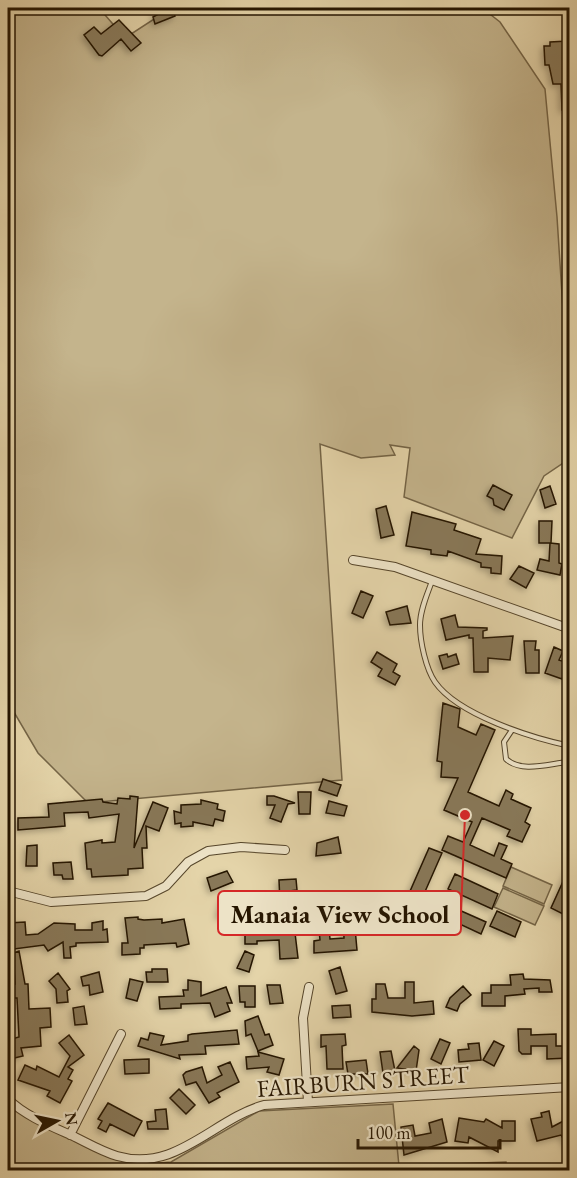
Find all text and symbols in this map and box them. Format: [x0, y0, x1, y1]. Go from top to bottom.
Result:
callout: Manaia View School [218, 891, 461, 935]
text: Manaia View School [231, 897, 449, 931]
street label: FAIRBURN STREET [256, 1058, 471, 1104]
north arrow [27, 1091, 87, 1151]
text: N [60, 1111, 83, 1127]
scale bar [358, 1112, 500, 1150]
text: 100 m [367, 1121, 411, 1144]

